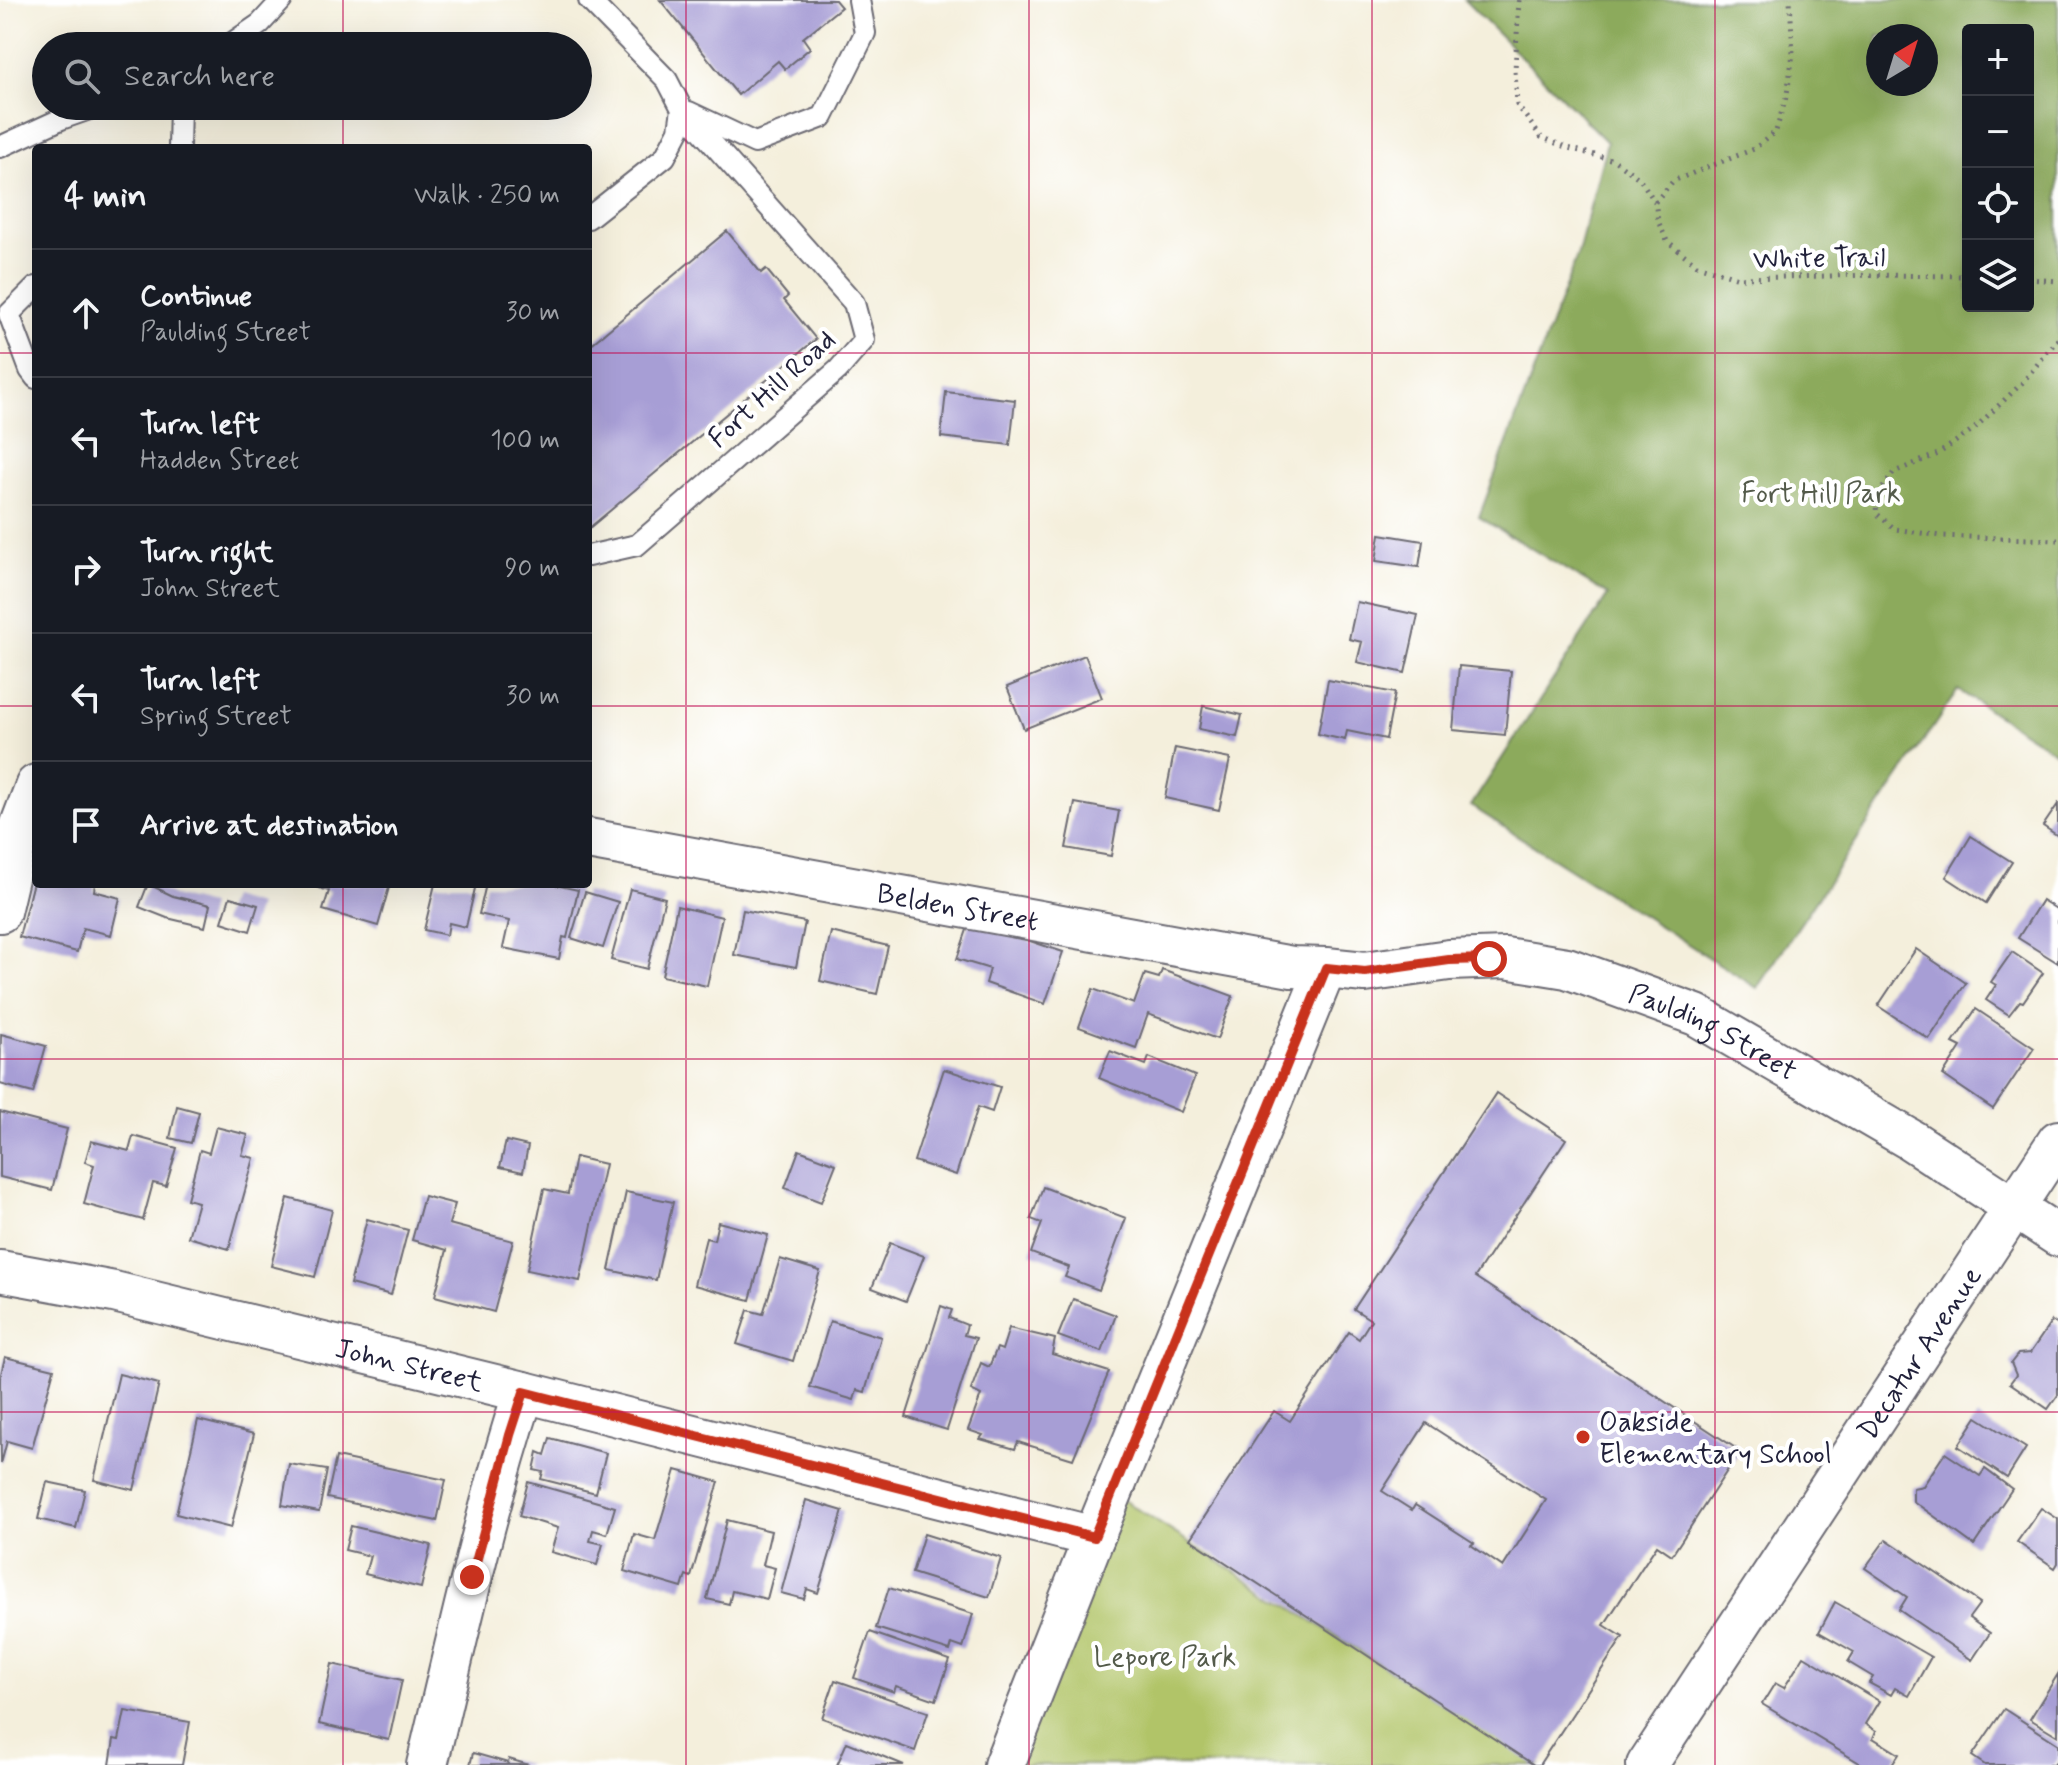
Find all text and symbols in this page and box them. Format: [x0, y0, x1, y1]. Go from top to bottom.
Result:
north arrow [1866, 24, 1938, 96]
map controls [1962, 24, 2034, 312]
button: + [1962, 24, 2034, 96]
search box [32, 32, 592, 120]
icon: search [60, 54, 104, 98]
text: Search here [124, 57, 275, 96]
button: − [1962, 96, 2034, 168]
button: locate [1962, 168, 2034, 240]
text: 4 min [64, 174, 147, 219]
text: Walk · 250 m [414, 179, 560, 213]
street label: White Trail [1752, 240, 1886, 279]
button: layers [1962, 240, 2034, 312]
text: Continue [140, 277, 252, 316]
icon: ahead [64, 291, 108, 335]
text: 30 m [506, 296, 560, 330]
text: Paulding Street [140, 316, 311, 350]
street label: Fort Hill Road [701, 323, 844, 457]
text: Turn left [140, 405, 260, 444]
icon: left [64, 419, 108, 463]
text: 100 m [490, 424, 560, 458]
text: Hadden Street [140, 444, 299, 478]
park label: Fort Hill Park [1741, 476, 1901, 513]
text: Turn right [140, 533, 273, 572]
icon: right [64, 547, 108, 591]
text: 90 m [505, 552, 560, 586]
text: John Street [140, 572, 280, 606]
text: Turn left [140, 661, 260, 700]
icon: left [64, 675, 108, 719]
text: 30 m [506, 680, 560, 714]
text: Spring Street [140, 700, 292, 734]
icon: arrive [64, 803, 108, 847]
text: Arrive at destination [140, 806, 398, 845]
street label: Belden Street [874, 876, 1041, 942]
route start [1471, 941, 1507, 977]
street label: Paulding Street [1623, 976, 1803, 1091]
street label: Decatur Avenue [1850, 1260, 1991, 1448]
street label: John Street [331, 1331, 487, 1402]
place label: Oakside Elementary School [1599, 1405, 1832, 1474]
marker: Oakside Elementary School [1574, 1428, 1592, 1446]
route end [454, 1559, 490, 1595]
park label: Lepore Park [1094, 1640, 1236, 1677]

